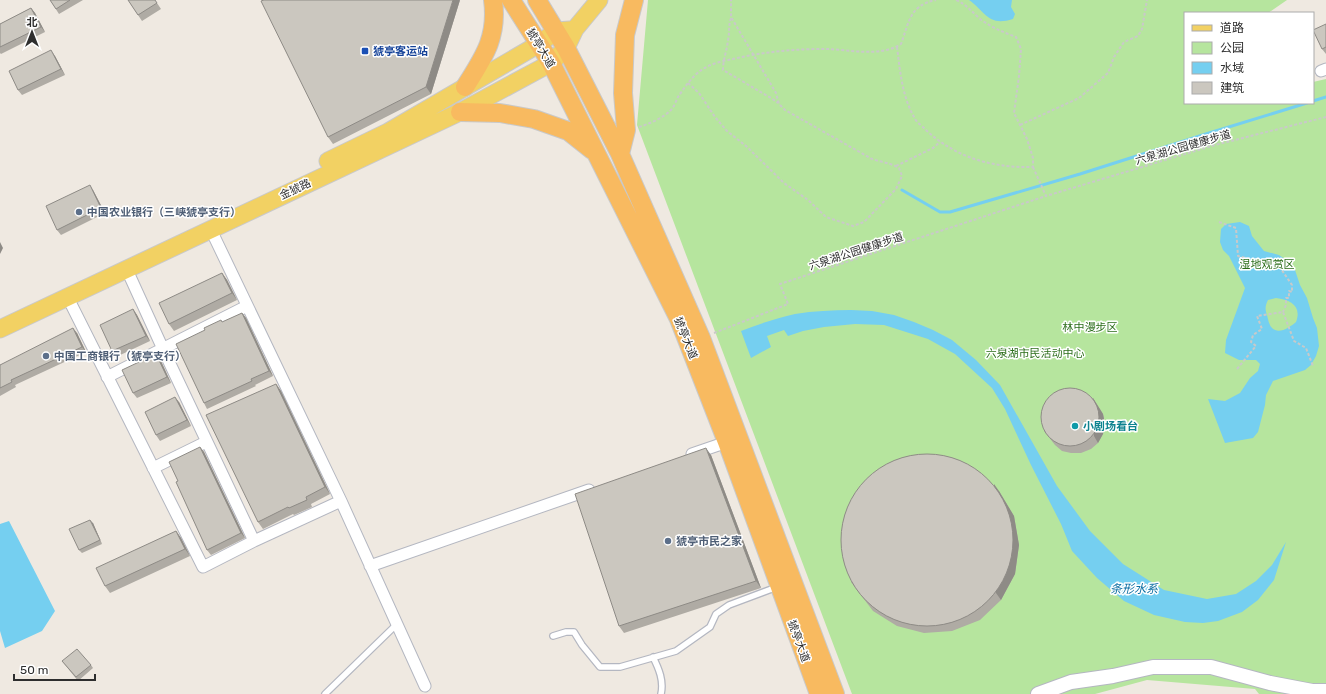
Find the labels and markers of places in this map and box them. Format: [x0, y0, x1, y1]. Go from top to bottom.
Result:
place label: 猇亭客运站 [373, 45, 428, 58]
marker: 猇亭客运站 [360, 46, 370, 56]
place label: 中国农业银行（三峡猇亭支行） [87, 206, 241, 219]
marker: 中国农业银行（三峡猇亭支行） [74, 207, 84, 217]
place label: 中国工商银行（猇亭支行） [54, 350, 186, 363]
marker: 中国工商银行（猇亭支行） [41, 351, 51, 361]
place label: 小剧场看台 [1083, 420, 1138, 433]
marker: 小剧场看台 [1070, 421, 1080, 431]
place label: 猇亭市民之家 [676, 535, 742, 548]
marker: 猇亭市民之家 [663, 536, 673, 546]

